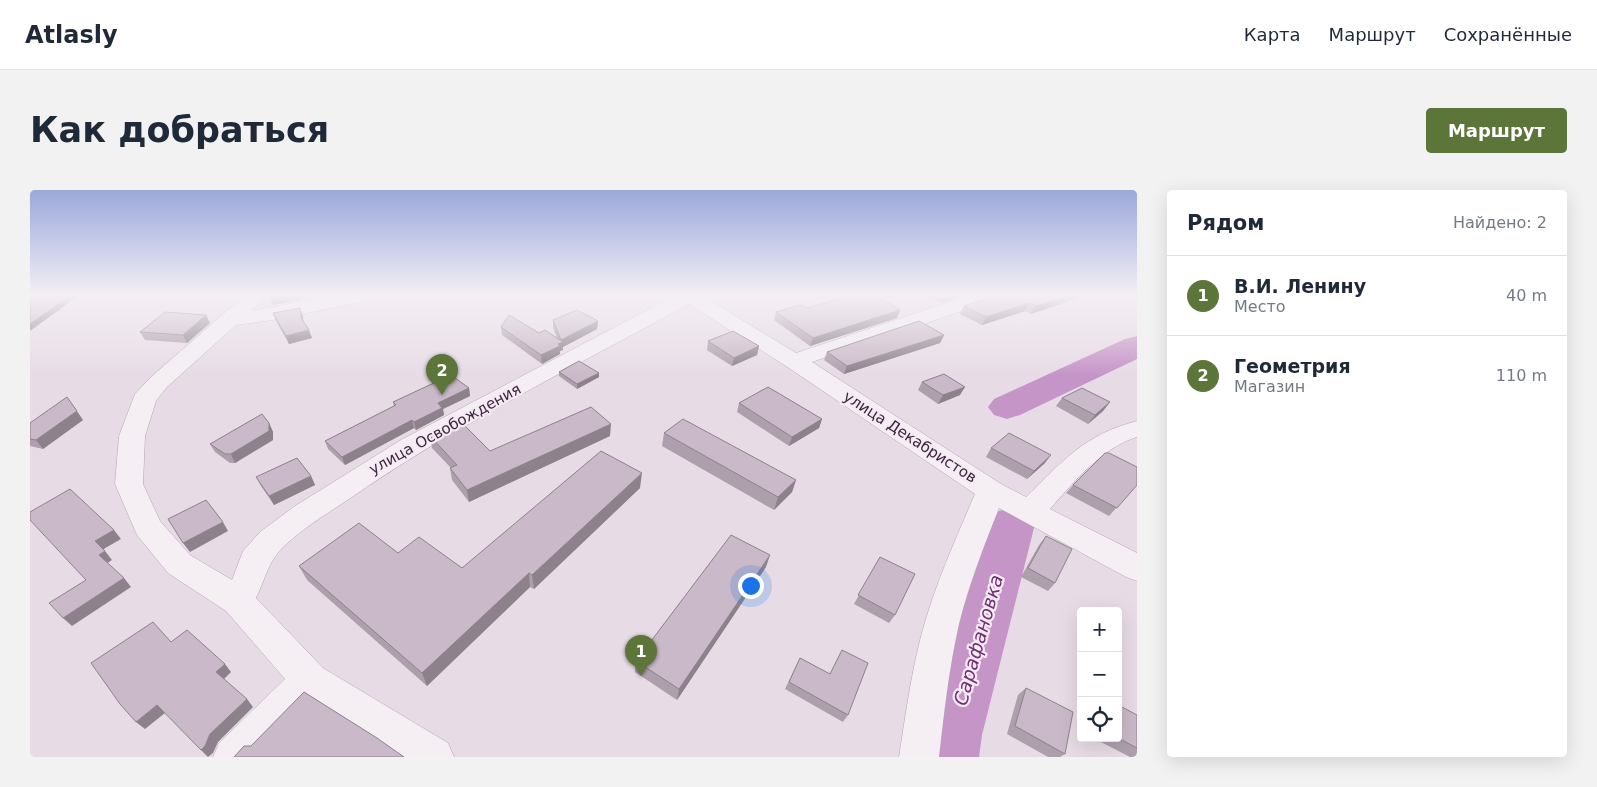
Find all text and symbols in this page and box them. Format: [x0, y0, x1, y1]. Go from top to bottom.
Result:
text: Atlasly [25, 21, 118, 49]
text: Карта [1244, 24, 1301, 45]
text: Маршрут [1329, 24, 1416, 45]
text: Сохранённые [1444, 24, 1572, 45]
button: Маршрут [1426, 108, 1567, 153]
text: Как добраться [30, 110, 329, 150]
text: Рядом [1187, 211, 1264, 235]
text: Найдено: 2 [1453, 213, 1547, 232]
text: В.И. Ленину [1234, 275, 1366, 297]
text: 1 [1197, 286, 1209, 305]
text: 40 m [1506, 286, 1547, 305]
text: Место [1234, 297, 1286, 316]
pin: 2 [426, 354, 458, 395]
text: Геометрия [1234, 355, 1351, 377]
text: 2 [1197, 366, 1209, 385]
text: 110 m [1496, 366, 1547, 385]
text: Магазин [1234, 377, 1305, 396]
street label: улица Освобождения [366, 380, 524, 478]
street label: улица Декабристов [840, 387, 980, 487]
water label: Сарафановка [949, 572, 1007, 708]
your location [738, 573, 764, 599]
map controls [1077, 607, 1122, 742]
button: + [1077, 607, 1122, 652]
pin: 1 [625, 635, 657, 676]
button: − [1077, 652, 1122, 697]
button: locate [1077, 697, 1122, 742]

